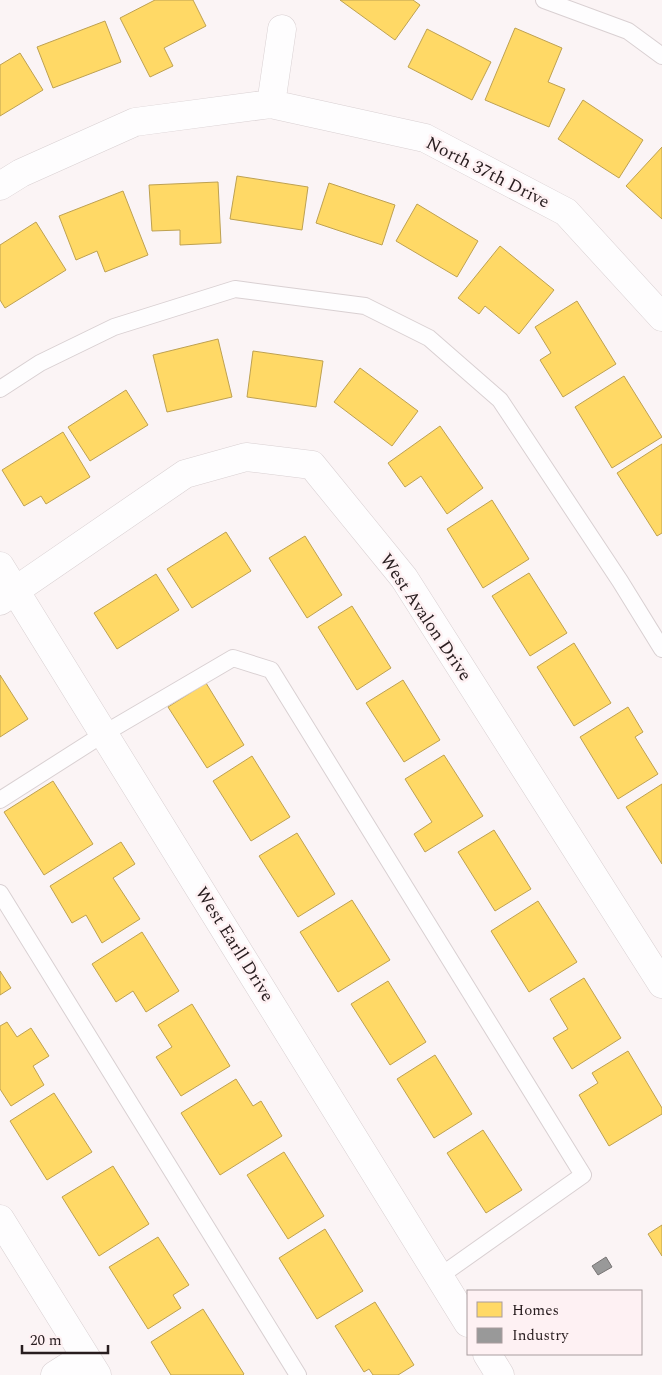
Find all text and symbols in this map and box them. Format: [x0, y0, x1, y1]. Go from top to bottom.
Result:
street label: North 37th Drive [421, 130, 555, 215]
street label: West Avalon Drive [373, 548, 478, 686]
street label: West Earll Drive [188, 881, 281, 1007]
legend [467, 1290, 642, 1355]
text: Homes [512, 1299, 559, 1322]
scale bar [22, 1322, 109, 1354]
text: Industry [512, 1324, 569, 1347]
text: 20 m [30, 1329, 62, 1352]

